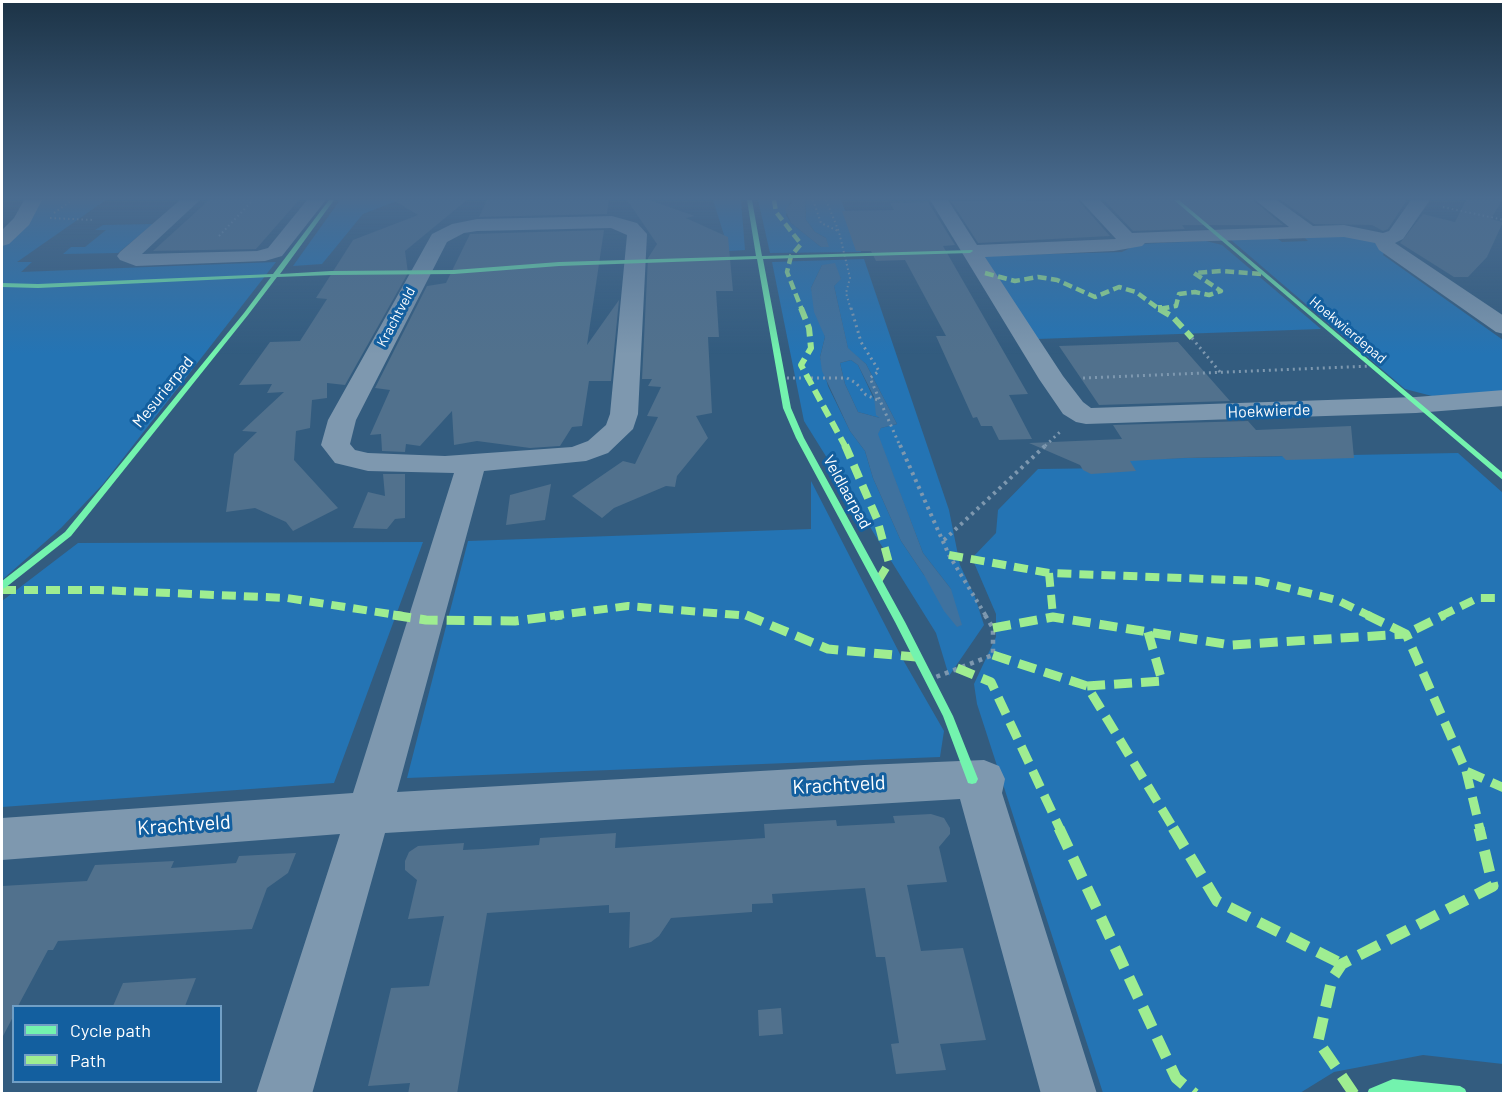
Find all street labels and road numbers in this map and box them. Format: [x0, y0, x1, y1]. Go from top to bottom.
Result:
street label: Krachtveld [373, 284, 419, 350]
street label: Hoekwierdepad [1306, 293, 1390, 367]
street label: Mesurierpad [128, 353, 198, 431]
street label: Hoekwierde [1227, 400, 1311, 422]
street label: Veldlaarpad [819, 452, 875, 532]
street label: Krachtveld [792, 771, 886, 799]
street label: Krachtveld [137, 810, 231, 840]

